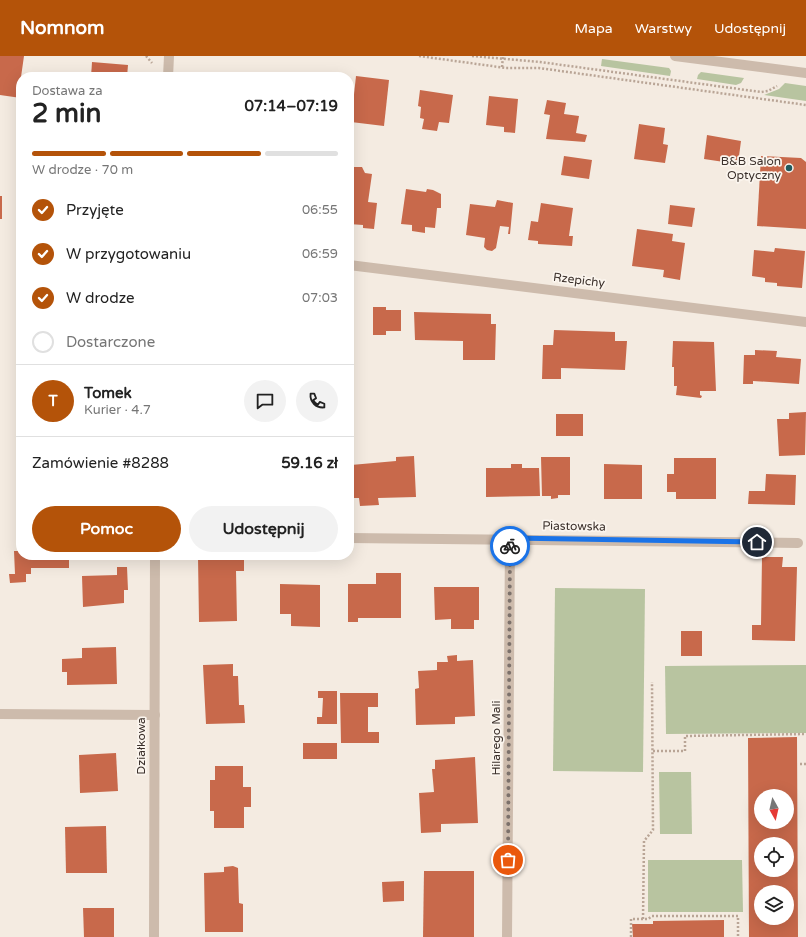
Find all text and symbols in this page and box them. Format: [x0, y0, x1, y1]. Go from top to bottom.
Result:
text: Nomnom [20, 17, 105, 39]
text: Mapa [575, 20, 613, 37]
text: Warstwy [635, 20, 692, 37]
text: Udostępnij [714, 20, 786, 37]
text: Dostawa za [32, 83, 102, 99]
text: 07:14–07:19 [244, 97, 338, 115]
text: 2 min [32, 98, 101, 129]
place label: B&B Salon Optyczny [721, 154, 782, 182]
text: W drodze · 70 m [32, 162, 133, 178]
marker: B&B Salon Optyczny [784, 163, 794, 173]
icon: check [32, 199, 54, 221]
text: Przyjęte [66, 201, 124, 219]
text: 06:55 [302, 202, 338, 218]
icon: check [32, 243, 54, 265]
text: W przygotowaniu [66, 245, 191, 263]
text: 06:59 [302, 246, 338, 262]
street label: Rzepichy [552, 270, 606, 290]
icon: check [32, 287, 54, 309]
text: W drodze [66, 289, 135, 307]
text: 07:03 [302, 290, 338, 306]
text: Dostarczone [66, 333, 155, 351]
button: chat [244, 380, 286, 422]
button: phone [296, 380, 338, 422]
text: Tomek [84, 384, 132, 402]
text: T [48, 392, 58, 410]
text: Kurier · 4.7 [84, 402, 151, 418]
text: Zamówienie #8288 [32, 454, 169, 472]
text: 59.16 zł [281, 454, 338, 472]
button: Pomoc [32, 506, 181, 552]
button: Udostępnij [189, 506, 338, 552]
street label: Piastowska [542, 518, 606, 534]
pin [740, 525, 774, 559]
courier [490, 526, 530, 566]
icon: home [746, 531, 768, 553]
icon: bike [499, 535, 521, 557]
street label: Hilarego Mali [489, 700, 503, 776]
street label: Działkowa [134, 717, 148, 775]
north arrow [754, 789, 794, 829]
map controls [754, 789, 794, 925]
button: locate [754, 837, 794, 877]
pin [491, 843, 525, 877]
icon: bag [497, 849, 519, 871]
button: layers [754, 885, 794, 925]

